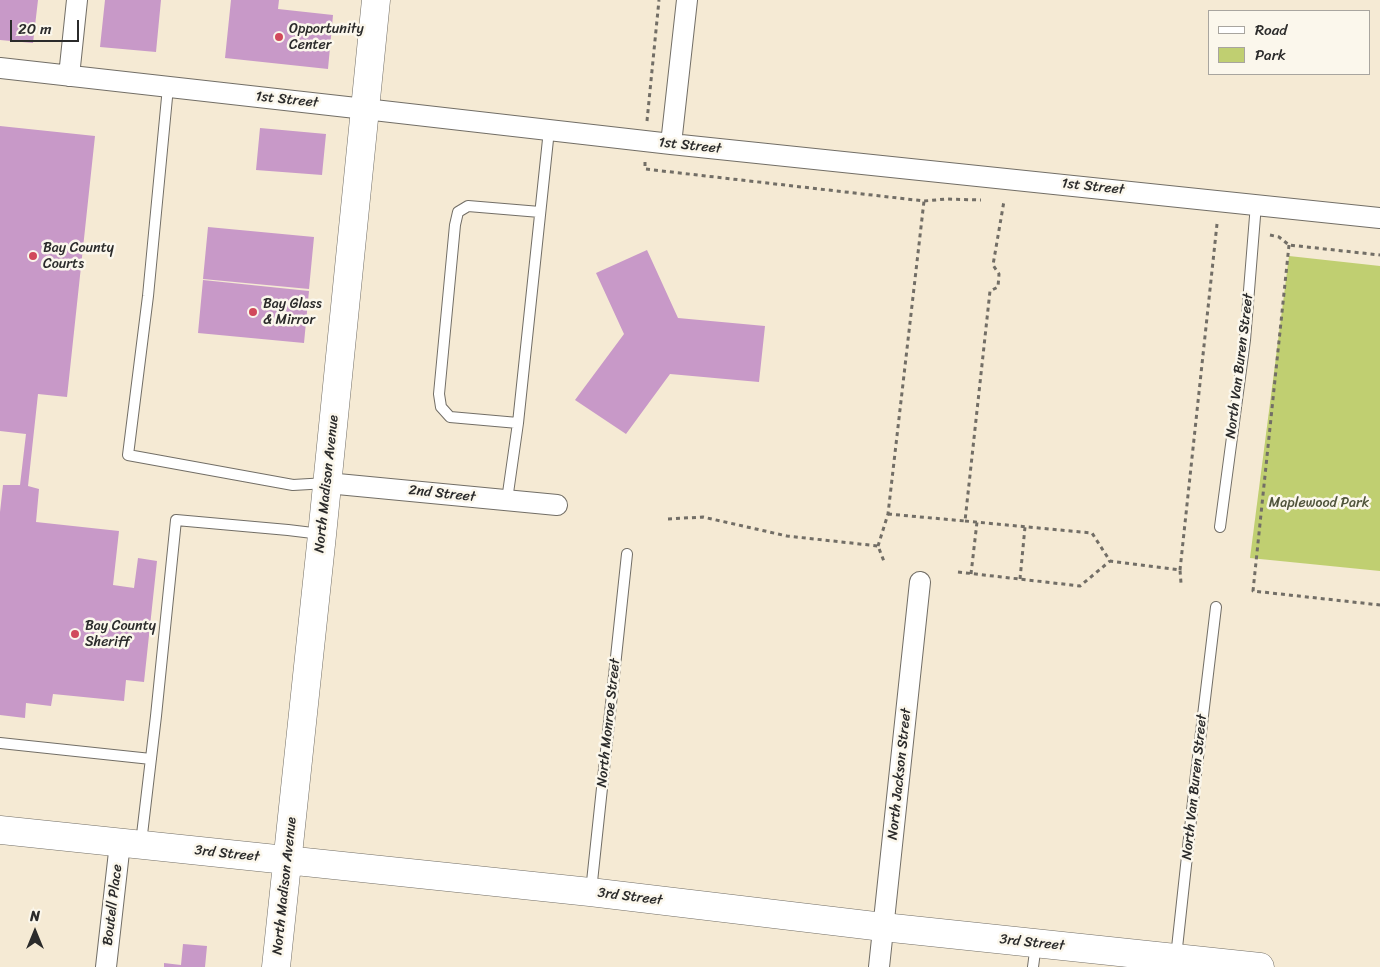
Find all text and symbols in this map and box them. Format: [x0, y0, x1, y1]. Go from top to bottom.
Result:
scale bar [12, 10, 81, 42]
legend [1208, 10, 1370, 75]
text: 20 m [18, 16, 52, 42]
text: Road [1255, 17, 1287, 43]
place label: Opportunity Center [289, 21, 364, 54]
marker: Opportunity Center [273, 31, 285, 43]
text: Park [1255, 42, 1286, 68]
street label: 1st Street [255, 88, 319, 112]
street label: 1st Street [658, 134, 722, 158]
street label: 1st Street [1061, 175, 1125, 199]
place label: Bay County Courts [43, 240, 114, 272]
marker: Bay County Courts [27, 250, 39, 262]
street label: North Van Buren Street [1223, 292, 1257, 440]
place label: Bay Glass & Mirror [263, 296, 322, 328]
marker: Bay Glass & Mirror [247, 306, 259, 318]
street label: North Madison Avenue [311, 414, 343, 554]
street label: 2nd Street [408, 482, 476, 506]
park label: Maplewood Park [1269, 495, 1369, 511]
place label: Bay County Sheriff [85, 618, 156, 650]
marker: Bay County Sheriff [69, 628, 81, 640]
street label: North Monroe Street [594, 658, 624, 788]
street label: North Jackson Street [885, 707, 915, 841]
street label: North Van Buren Street [1179, 713, 1211, 861]
street label: North Madison Avenue [269, 816, 301, 956]
street label: 3rd Street [194, 842, 260, 866]
street label: Boutell Place [100, 863, 126, 947]
street label: 3rd Street [597, 885, 663, 909]
text: N [30, 904, 40, 929]
north arrow [10, 907, 60, 957]
street label: 3rd Street [999, 931, 1065, 955]

